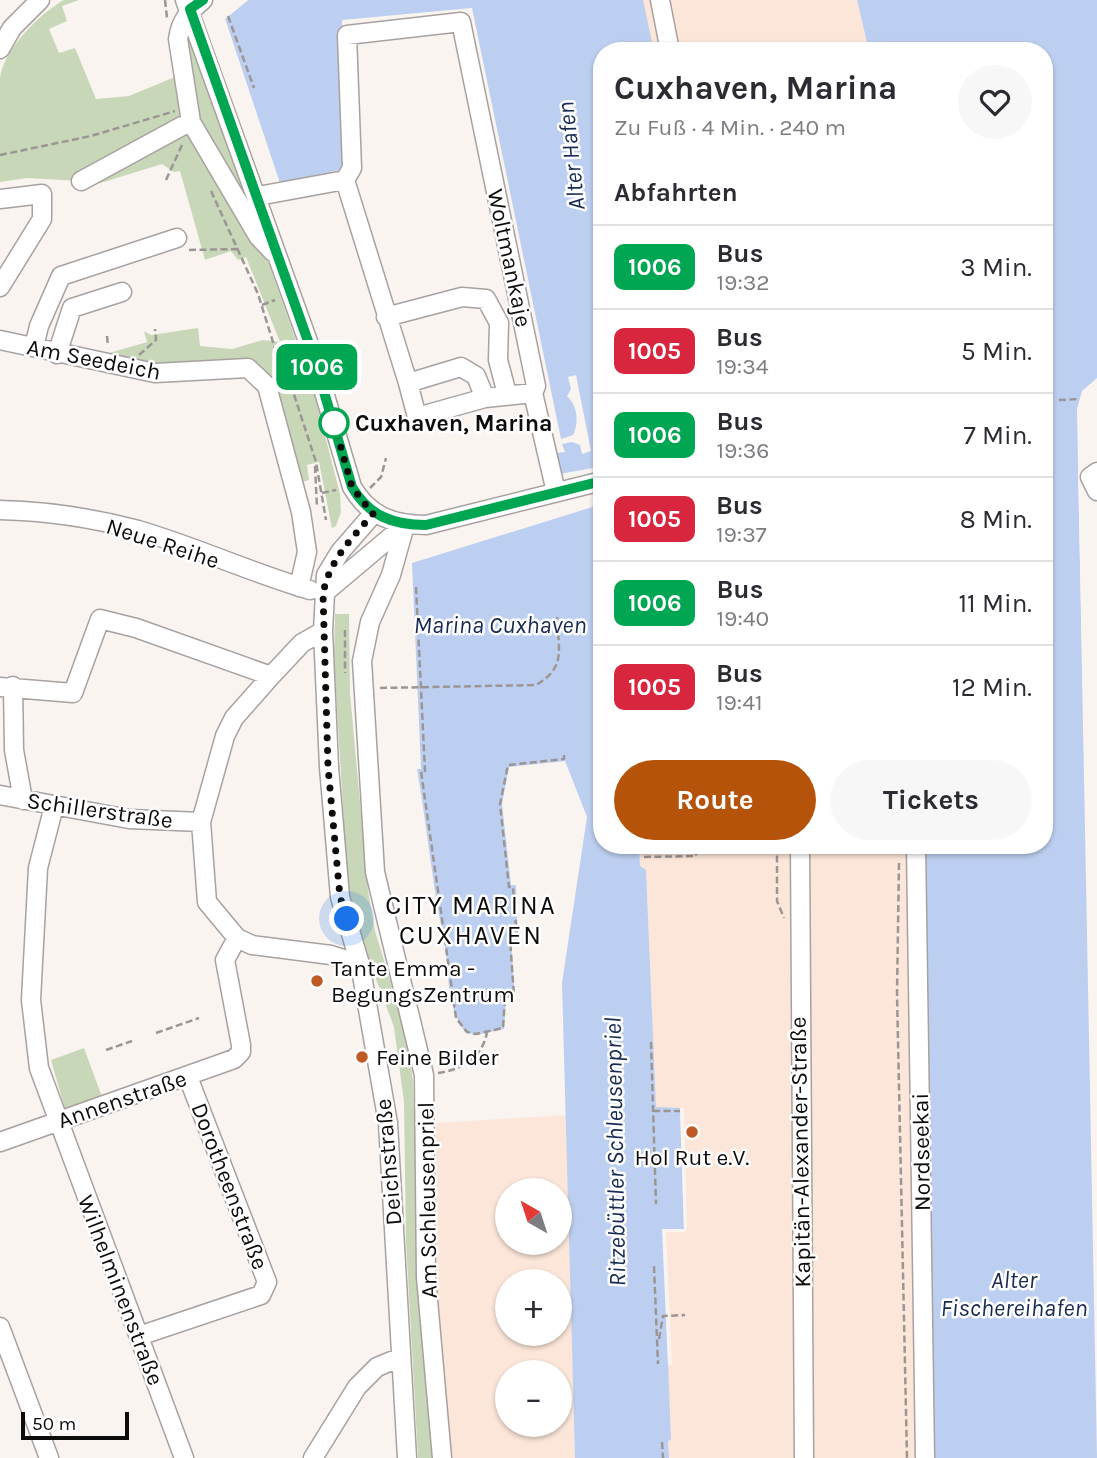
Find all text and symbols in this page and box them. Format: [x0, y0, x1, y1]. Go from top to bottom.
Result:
button: heart [958, 65, 1032, 139]
text: Cuxhaven, Marina [614, 69, 897, 107]
water label: Alter Hafen [551, 100, 591, 212]
text: Zu Fuß · 4 Min. · 240 m [614, 114, 846, 141]
text: Abfahrten [614, 177, 738, 208]
street label: Woltmankaje [482, 187, 537, 329]
text: Bus [716, 238, 763, 269]
text: 3 Min. [960, 252, 1032, 283]
text: 1006 [628, 253, 681, 281]
text: 19:32 [716, 269, 770, 296]
text: Bus [716, 322, 763, 353]
street label: Am Seedeich [25, 333, 163, 386]
text: 5 Min. [961, 336, 1032, 367]
text: 1005 [628, 337, 681, 365]
line badge: 1006 [268, 344, 366, 390]
text: 1006 [290, 353, 344, 381]
text: 19:34 [716, 353, 769, 380]
text: Bus [716, 406, 763, 437]
marker: Cuxhaven, Marina [319, 408, 349, 438]
place label: Cuxhaven, Marina [355, 410, 553, 437]
text: 7 Min. [964, 420, 1032, 451]
text: 1006 [628, 421, 681, 449]
text: 19:36 [716, 437, 769, 464]
text: Bus [716, 490, 763, 521]
text: 8 Min. [960, 504, 1032, 535]
text: 1005 [628, 505, 681, 533]
street label: Neue Reihe [103, 513, 223, 574]
text: 19:37 [716, 521, 767, 548]
text: Bus [716, 574, 763, 605]
text: 11 Min. [959, 588, 1032, 619]
text: 1006 [628, 589, 681, 617]
text: 19:40 [716, 605, 769, 632]
water label: Marina Cuxhaven [414, 611, 586, 639]
text: Bus [716, 658, 763, 689]
text: 12 Min. [952, 672, 1032, 703]
text: 1005 [628, 673, 681, 701]
text: 19:41 [716, 689, 763, 716]
button: Route [614, 760, 816, 840]
button: Tickets [830, 760, 1032, 840]
street label: Schillerstraße [25, 787, 175, 834]
district label: CITY MARINA CUXHAVEN [385, 890, 557, 951]
your location [329, 901, 364, 936]
place label: Tante Emma - BegungsZentrum [331, 955, 515, 1008]
marker: Tante Emma - BegungsZentrum [309, 973, 325, 989]
street label: Kapitän-Alexander-Straße [785, 1016, 816, 1288]
water label: Ritzebüttler Schleusenpriel [599, 1017, 631, 1287]
place label: Feine Bilder [376, 1044, 499, 1071]
marker: Feine Bilder [354, 1049, 370, 1065]
street label: Annenstraße [54, 1065, 190, 1134]
street label: Nordseekai [907, 1093, 936, 1211]
street label: Deichstraße [370, 1097, 407, 1227]
street label: Dorotheenstraße [185, 1099, 274, 1273]
street label: Am Schleusenpriel [412, 1101, 443, 1299]
marker: Hol Rut e.V. [684, 1124, 700, 1140]
place label: Hol Rut e.V. [635, 1144, 749, 1171]
north arrow [495, 1178, 572, 1255]
map controls [495, 1178, 572, 1437]
street label: Wilhelminenstraße [72, 1191, 169, 1389]
water label: Alter Fischereihafen [941, 1266, 1087, 1322]
button: + [495, 1269, 572, 1346]
button: − [495, 1360, 572, 1437]
scale bar [21, 1409, 130, 1441]
text: 50 m [32, 1413, 76, 1435]

